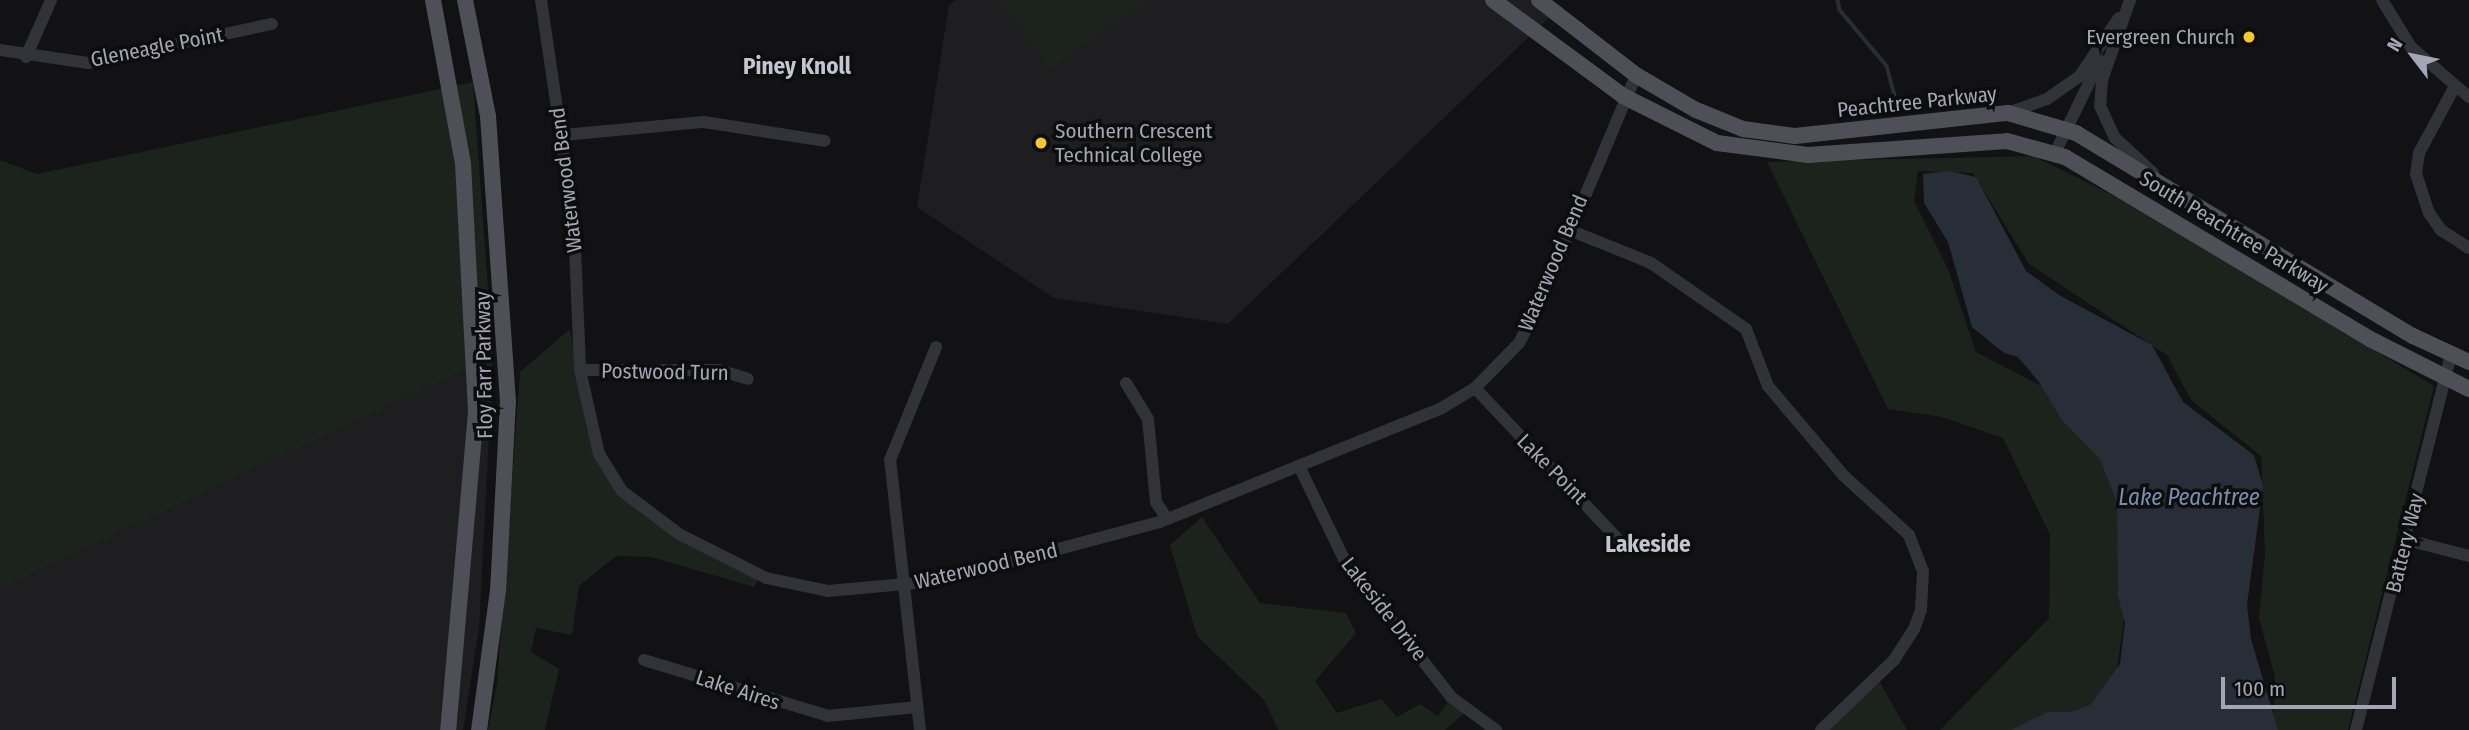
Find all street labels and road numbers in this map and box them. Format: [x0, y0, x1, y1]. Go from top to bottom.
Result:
street label: Gleneagle Point [89, 22, 225, 72]
street label: Peachtree Parkway [1836, 81, 1998, 123]
street label: Waterwood Bend [545, 106, 587, 254]
street label: South Peachtree Parkway [2135, 166, 2333, 298]
street label: Waterwood Bend [1513, 191, 1593, 335]
street label: Floy Farr Parkway [470, 291, 498, 439]
street label: Postwood Turn [601, 358, 729, 386]
street label: Lake Point [1512, 429, 1592, 509]
street label: Battery Way [2380, 491, 2430, 595]
street label: Waterwood Bend [912, 537, 1060, 595]
street label: Lakeside Drive [1336, 552, 1432, 666]
street label: Lake Aires [693, 665, 783, 715]

